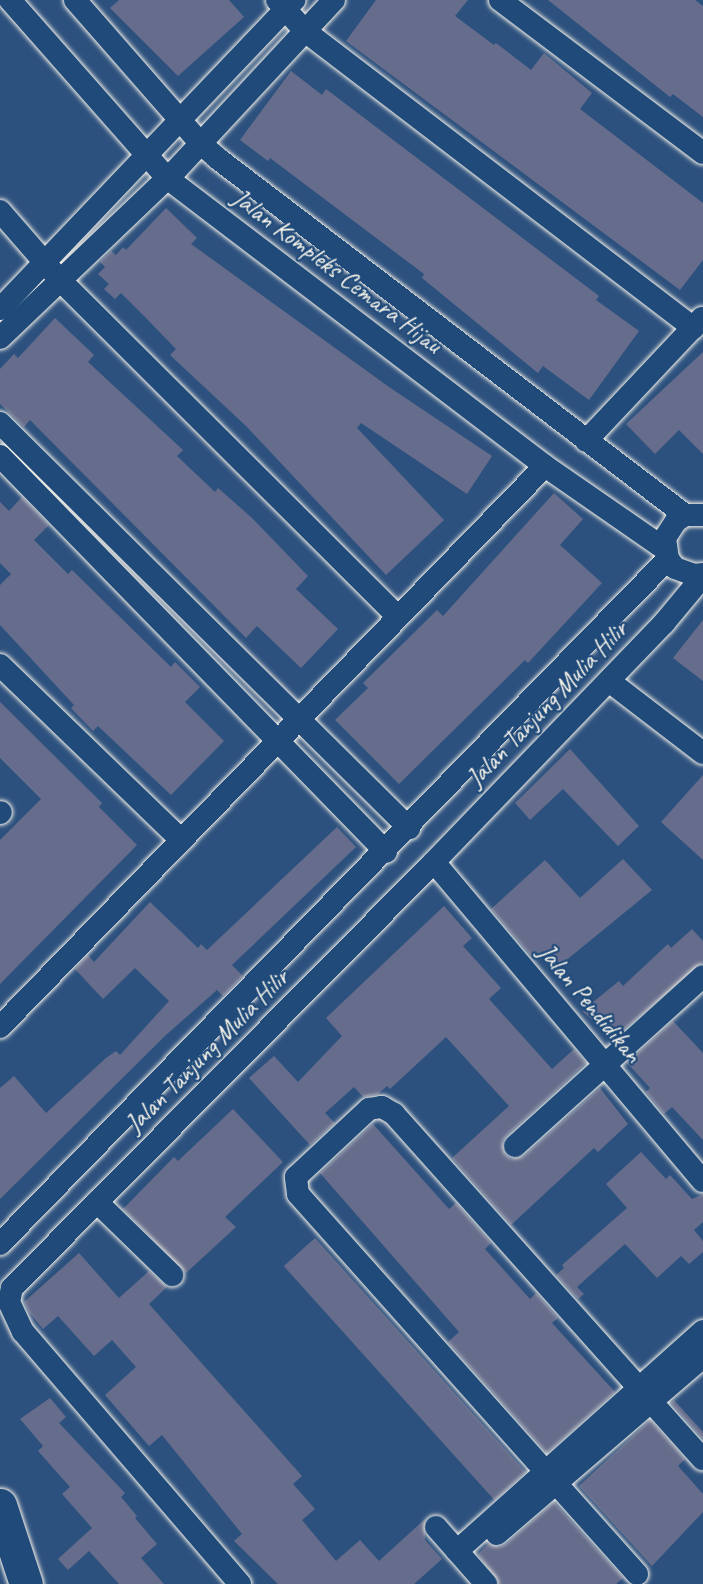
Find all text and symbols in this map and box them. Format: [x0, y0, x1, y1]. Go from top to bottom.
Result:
street label: Jalan Kompleks Cemara Hijau [227, 183, 447, 359]
street label: Jalan Tanjung Mulia Hilir [460, 614, 634, 794]
street label: Jalan Pendidikan [531, 937, 649, 1069]
street label: Jalan Tanjung Mulia Hilir [118, 962, 296, 1140]

